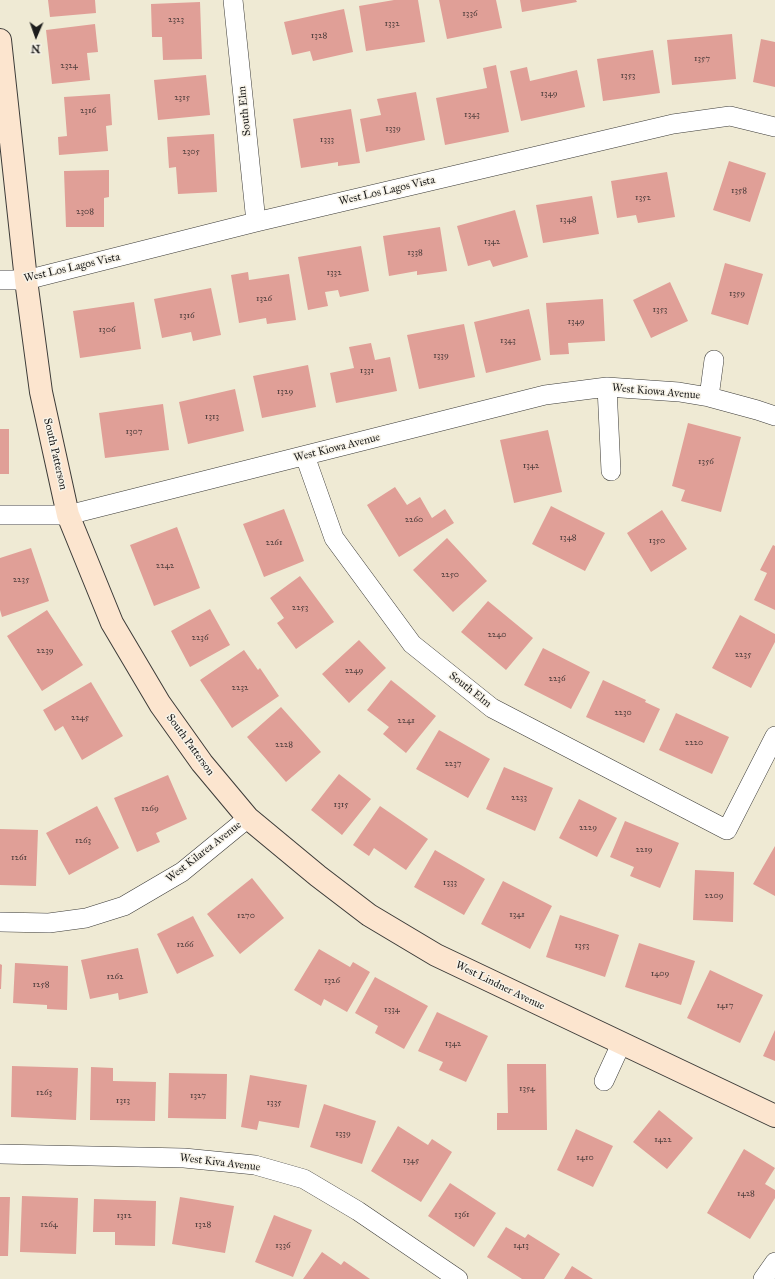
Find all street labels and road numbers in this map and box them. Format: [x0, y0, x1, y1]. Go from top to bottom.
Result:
street label: South Elm [236, 85, 254, 137]
street label: West Los Lagos Vista [338, 174, 436, 208]
street label: West Los Lagos Vista [23, 251, 121, 285]
street label: West Kiowa Avenue [611, 382, 701, 402]
street label: South Patterson [40, 417, 70, 491]
street label: West Kiowa Avenue [293, 431, 381, 465]
street label: South Elm [446, 669, 494, 711]
street label: South Patterson [163, 712, 217, 778]
street label: West Kilarea Avenue [164, 818, 244, 886]
street label: West Lindner Avenue [453, 959, 547, 1013]
street label: West Kiva Avenue [179, 1152, 261, 1174]

